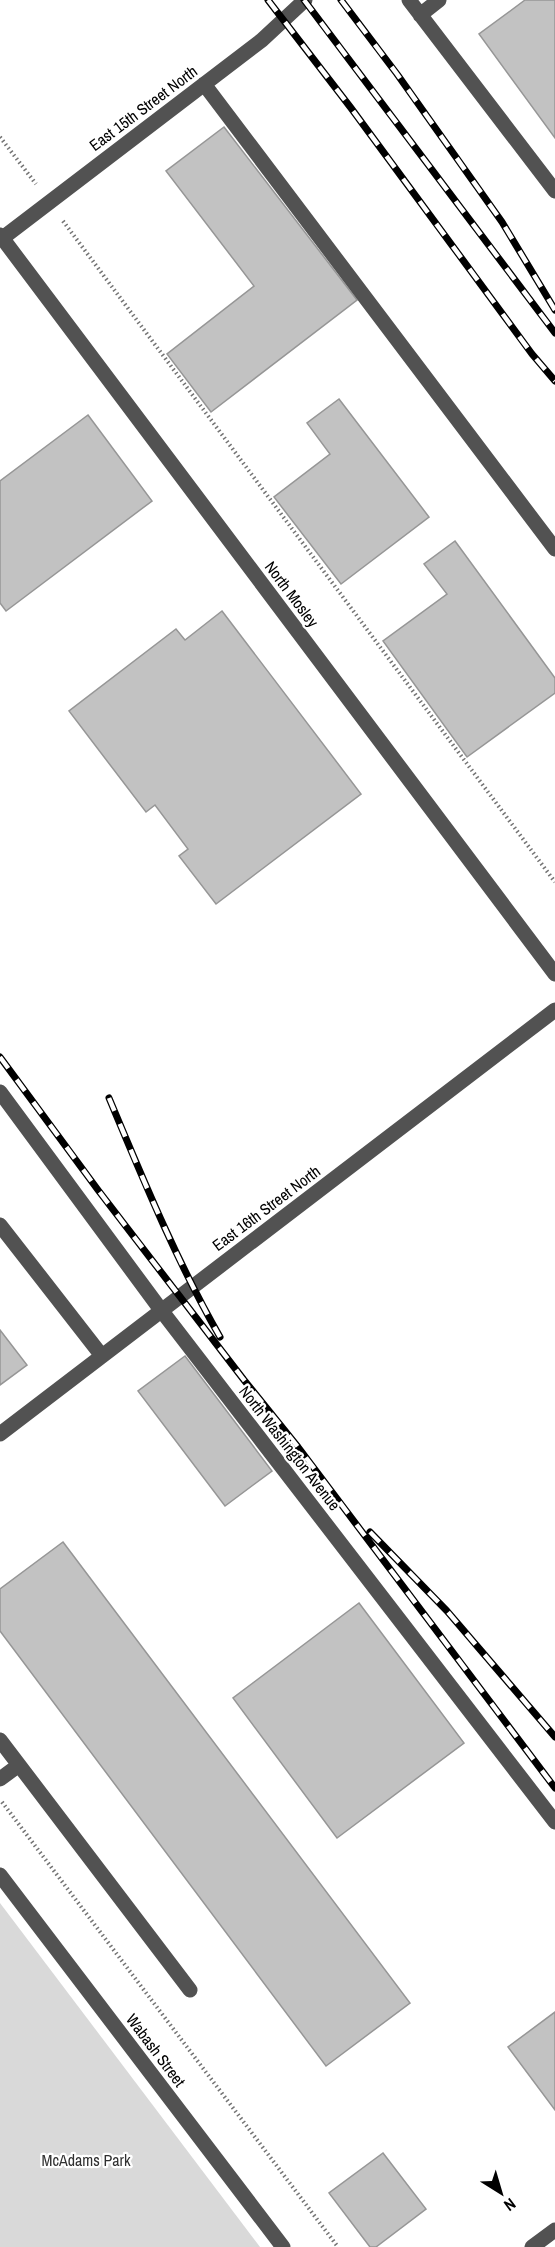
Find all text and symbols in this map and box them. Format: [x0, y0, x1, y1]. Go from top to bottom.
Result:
street label: East 15th Street North [85, 60, 201, 156]
street label: North Mosley [260, 557, 324, 632]
street label: East 16th Street North [208, 1160, 324, 1256]
street label: North Washington Avenue [234, 1381, 346, 1515]
street label: Wabash Street [121, 2009, 191, 2091]
park label: McAdams Park [42, 2149, 131, 2171]
north arrow [471, 2163, 531, 2223]
text: N [500, 2193, 520, 2217]

